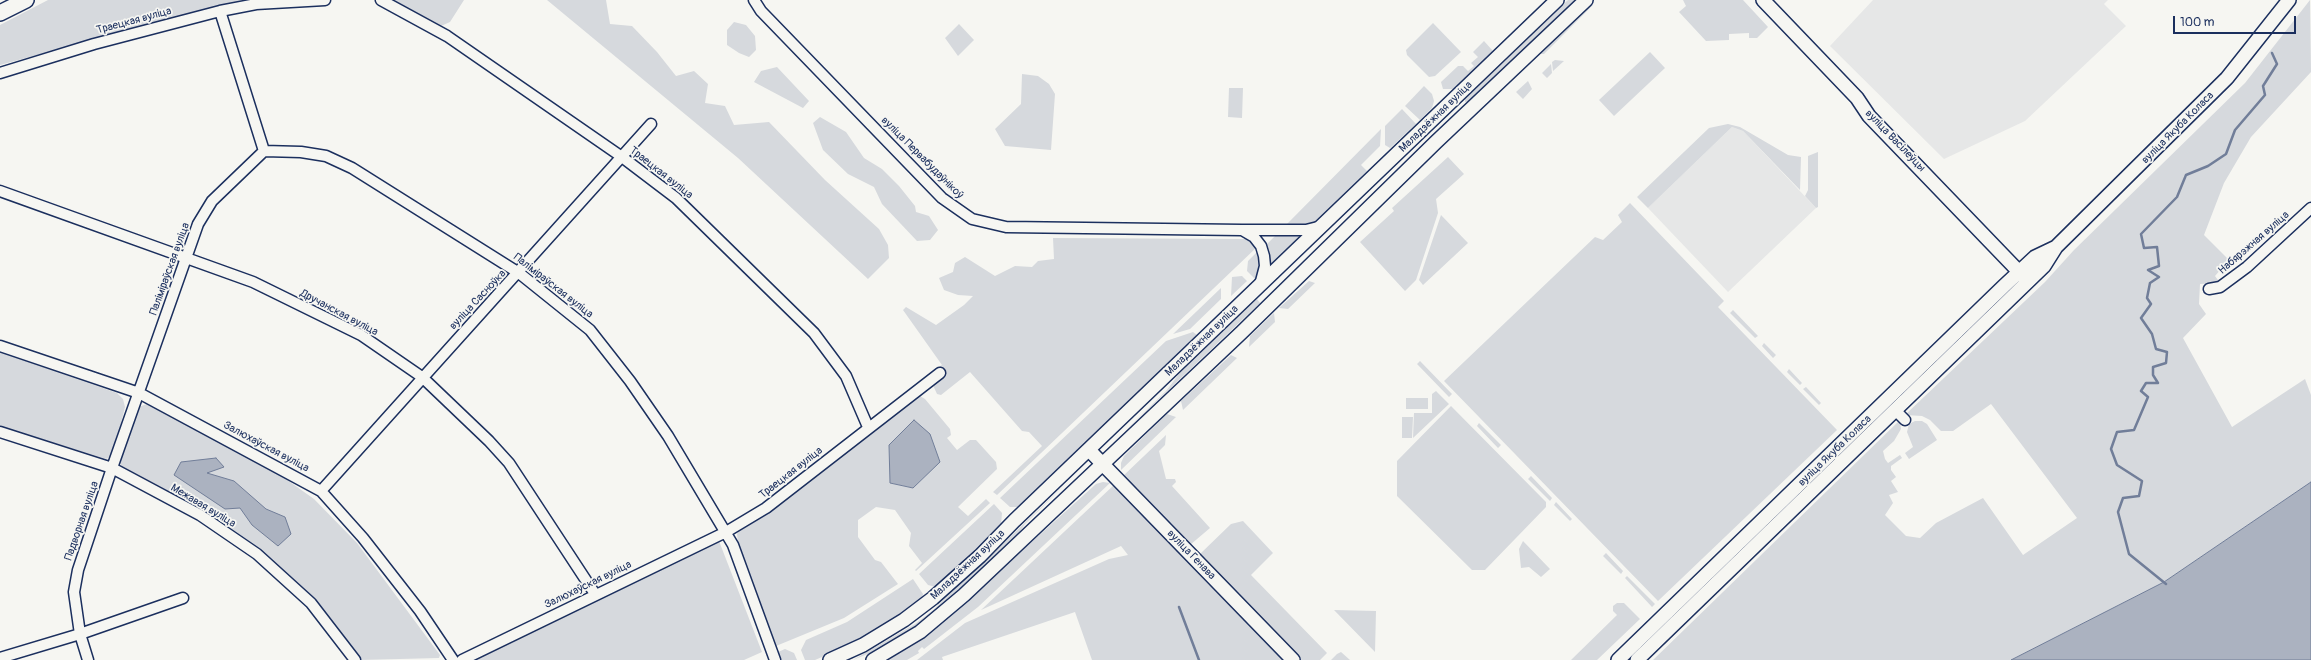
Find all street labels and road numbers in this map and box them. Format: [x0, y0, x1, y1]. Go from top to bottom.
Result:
street label: Траецкая вуліца [95, 5, 173, 37]
street label: Маладзёжная вуліца [1397, 79, 1475, 155]
street label: вуліца Якуба Коласа [2139, 89, 2217, 167]
street label: вуліца Васілеўцы [1862, 107, 1928, 175]
street label: вуліца Первабудаўнікоў [878, 114, 966, 202]
street label: Траецкая вуліца [627, 144, 695, 202]
street label: Набярэжная вуліца [2216, 209, 2292, 277]
street label: Паліміраўская вуліца [147, 221, 193, 317]
street label: Паліміраўская вуліца [511, 251, 595, 321]
street label: вуліца Сасноўка [447, 267, 509, 333]
street label: Дручанская вуліца [298, 287, 380, 339]
street label: Маладзёжная вуліца [1163, 303, 1241, 379]
street label: вуліца Якуба Коласа [1796, 413, 1874, 489]
street label: Залюхаўская вуліца [221, 419, 311, 475]
street label: Траецкая вуліца [757, 444, 825, 502]
street label: Падворная вуліца [62, 480, 102, 562]
street label: Межавая вуліца [168, 481, 238, 531]
street label: Маладзёжная вуліца [928, 527, 1008, 603]
street label: вуліца Генава [1164, 527, 1218, 583]
street label: Залюхаўская вуліца [542, 558, 634, 612]

